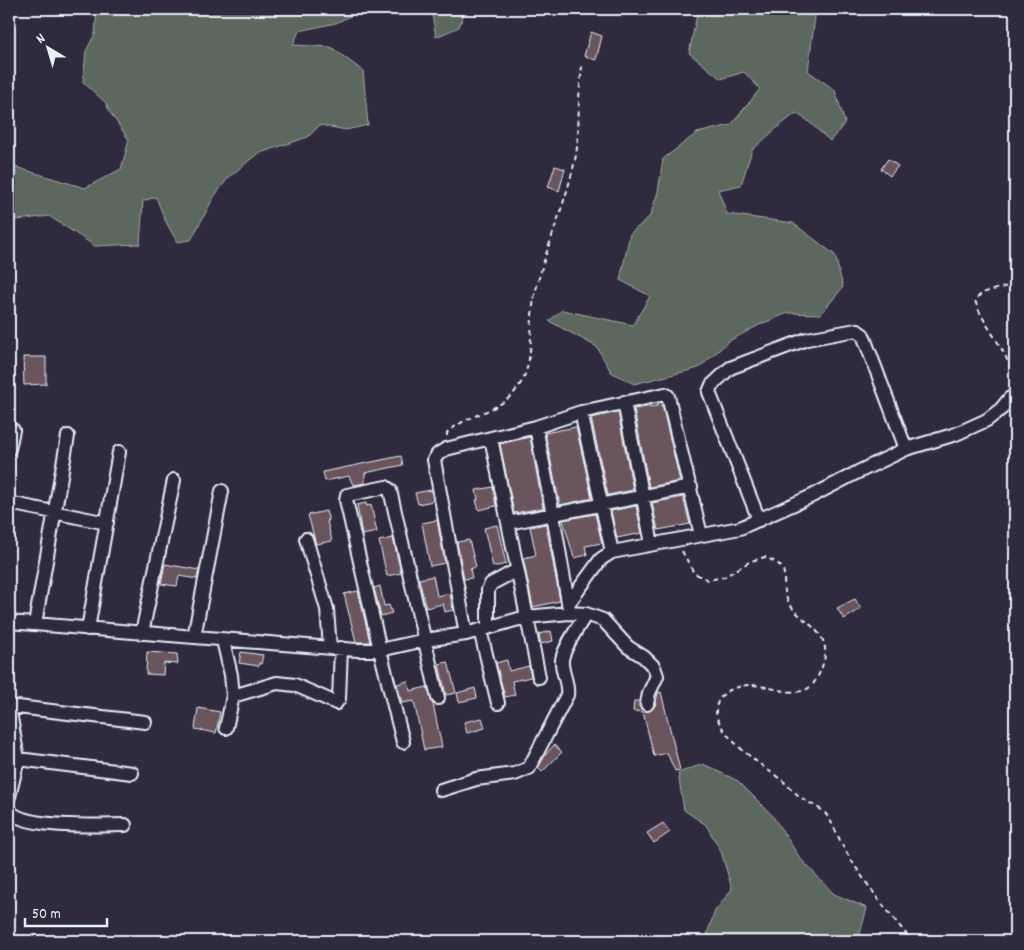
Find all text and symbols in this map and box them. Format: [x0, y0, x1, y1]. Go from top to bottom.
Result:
north arrow [22, 22, 72, 72]
text: N [32, 29, 50, 49]
scale bar [25, 895, 108, 927]
text: 50 m [32, 904, 61, 926]

